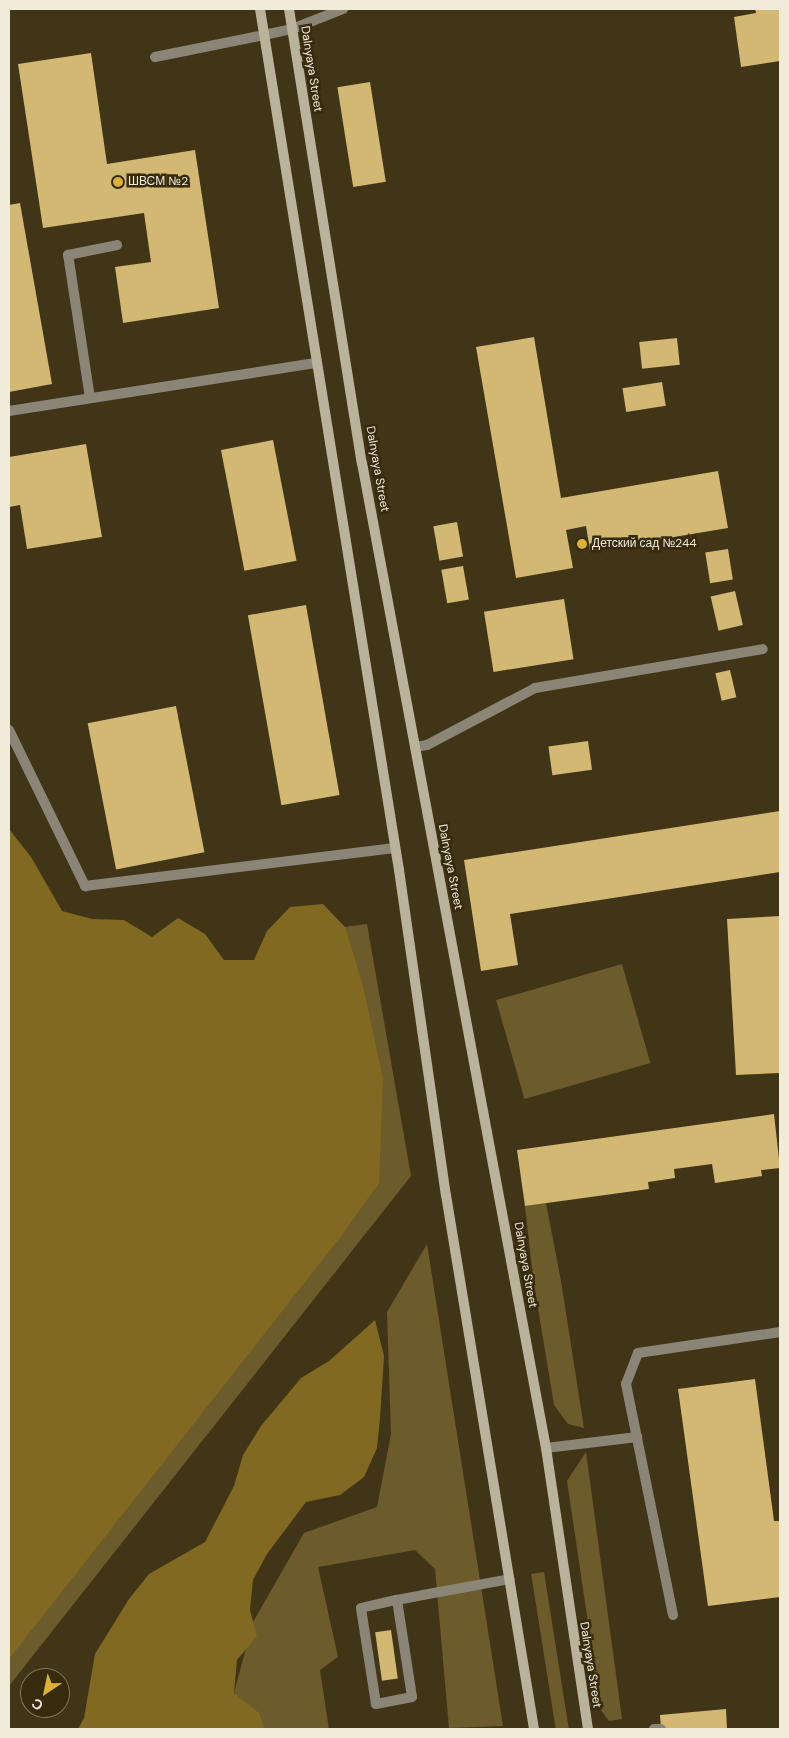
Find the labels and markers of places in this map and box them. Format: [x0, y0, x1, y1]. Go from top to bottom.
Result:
place label: ШВСМ №2 [128, 175, 188, 189]
marker: ШВСМ №2 [112, 176, 124, 188]
place label: Детский сад №244 [592, 537, 697, 551]
marker: Детский сад №244 [576, 538, 588, 550]

